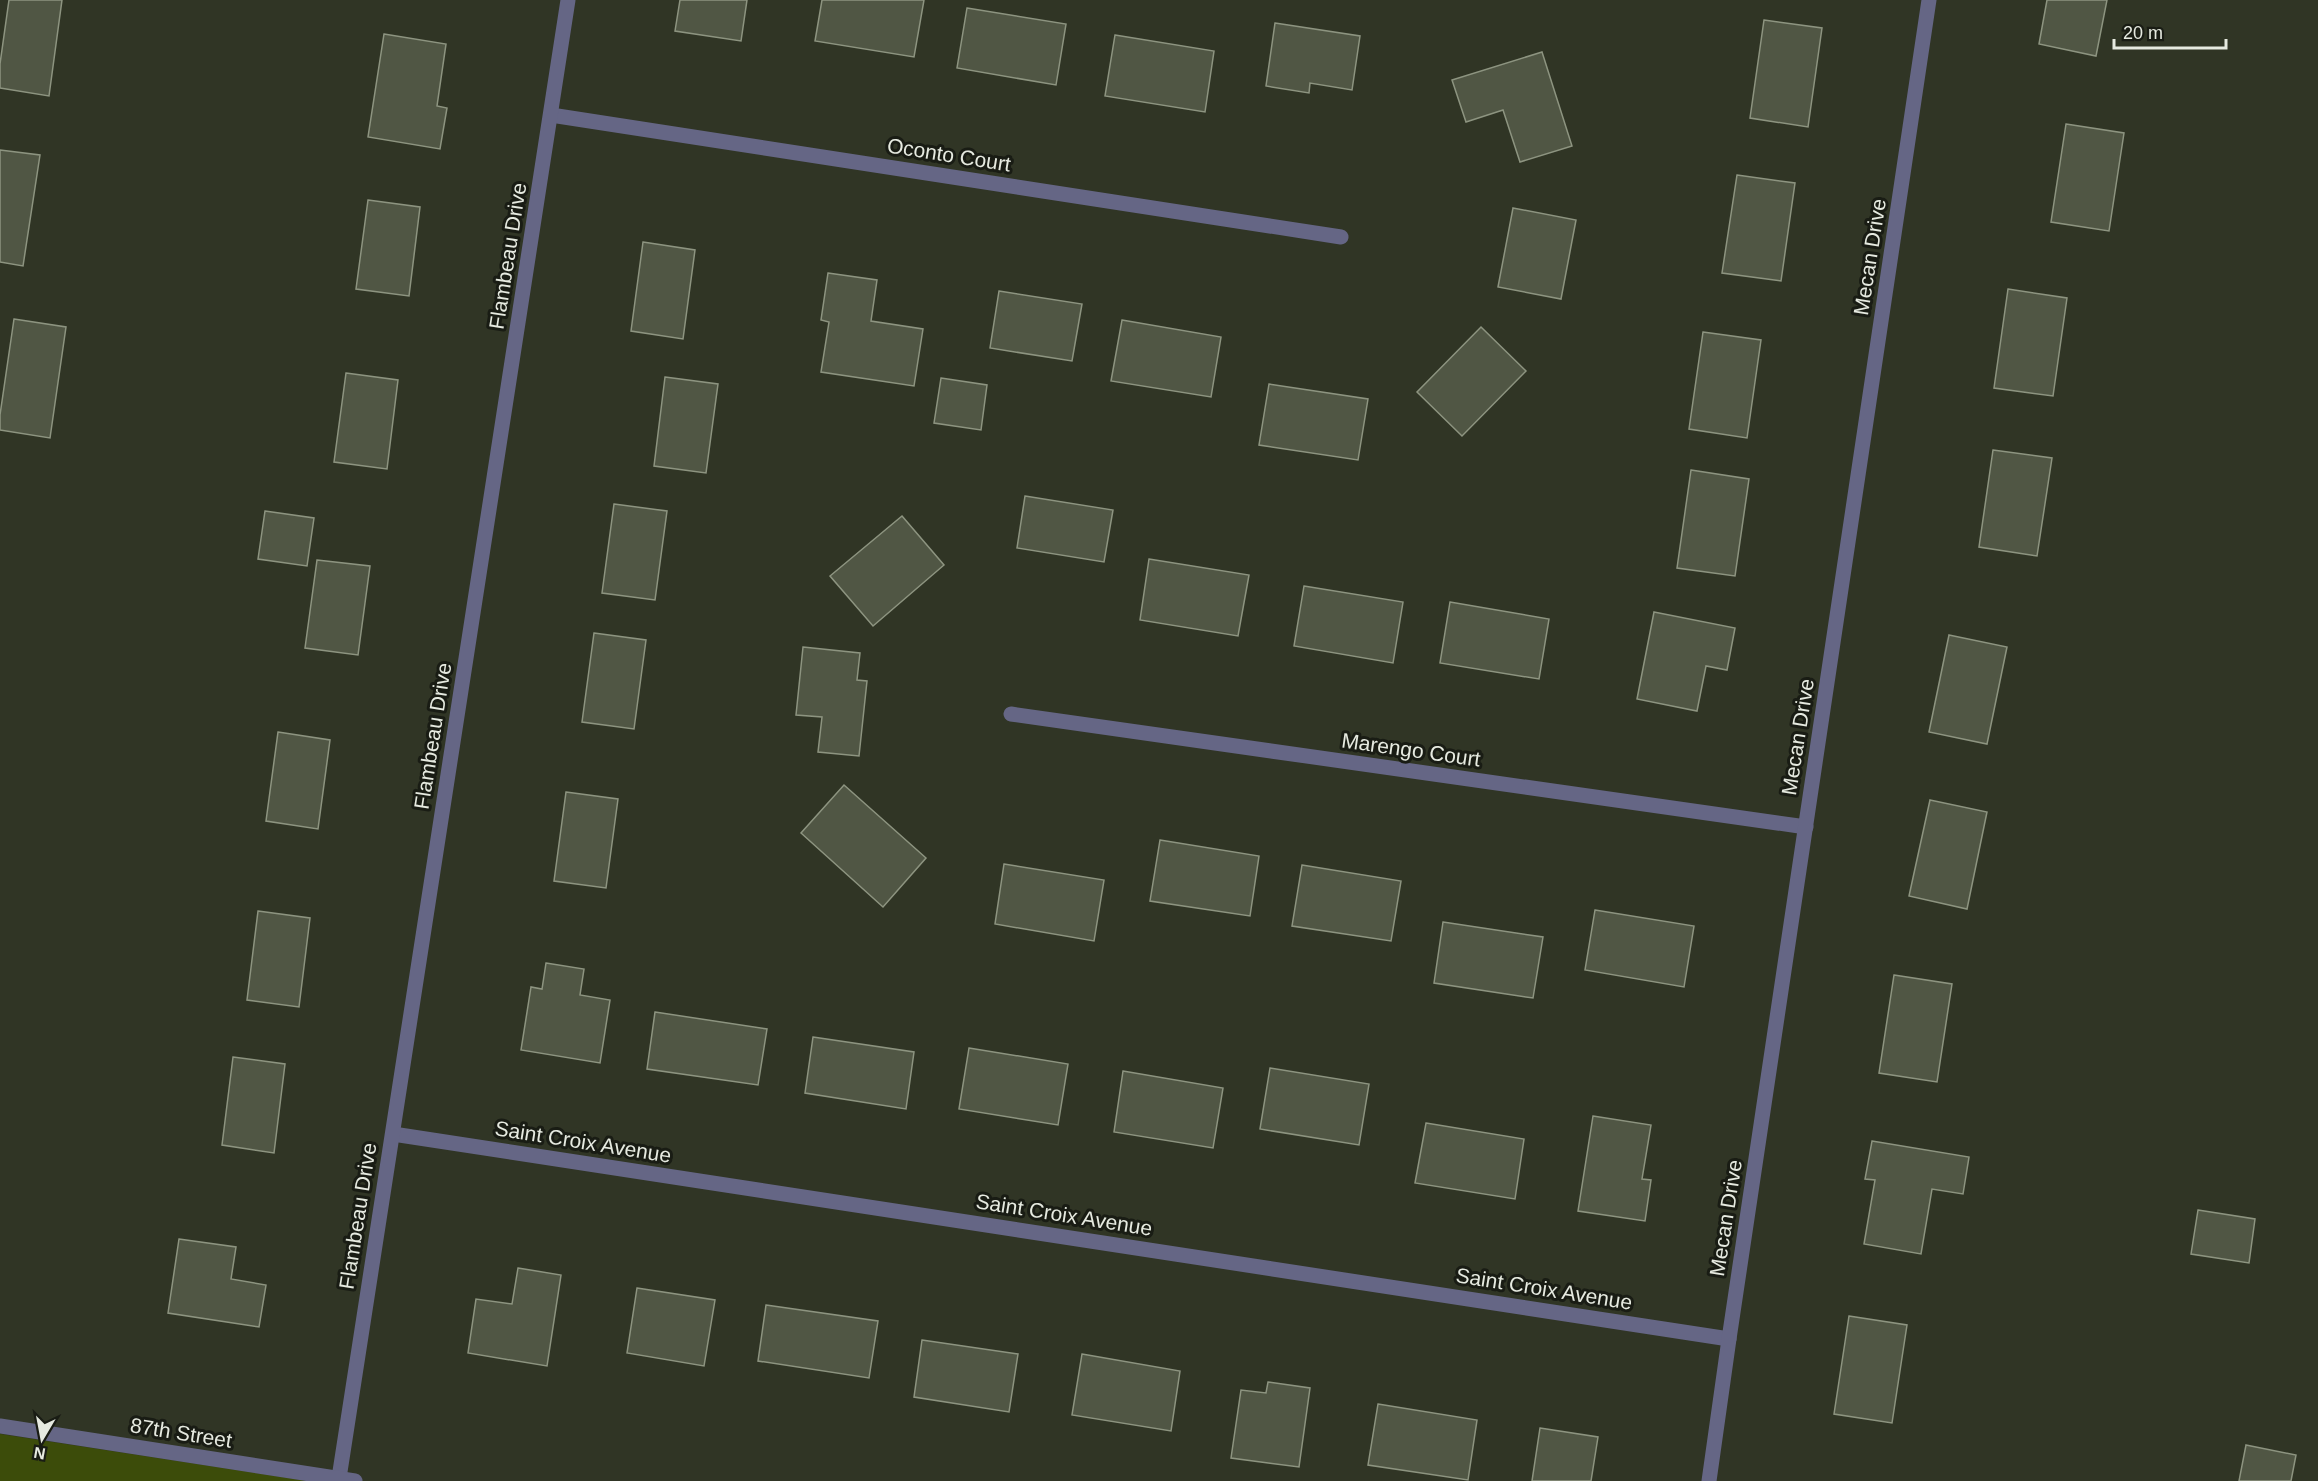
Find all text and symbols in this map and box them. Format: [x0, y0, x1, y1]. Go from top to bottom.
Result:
scale bar [2114, 12, 2226, 50]
text: 20 m [2123, 23, 2163, 43]
street label: Oconto Court [886, 133, 1013, 176]
street label: Flambeau Drive [485, 181, 530, 331]
street label: Mecan Drive [1849, 197, 1890, 317]
street label: Flambeau Drive [410, 661, 455, 811]
street label: Mecan Drive [1777, 677, 1818, 797]
street label: Marengo Court [1340, 728, 1482, 771]
street label: Saint Croix Avenue [493, 1116, 673, 1167]
street label: Flambeau Drive [335, 1141, 380, 1291]
street label: Mecan Drive [1705, 1158, 1746, 1278]
street label: Saint Croix Avenue [974, 1189, 1154, 1240]
street label: Saint Croix Avenue [1454, 1263, 1634, 1314]
north arrow [12, 1409, 72, 1469]
street label: 87th Street [129, 1413, 234, 1452]
text: N [32, 1444, 47, 1463]

